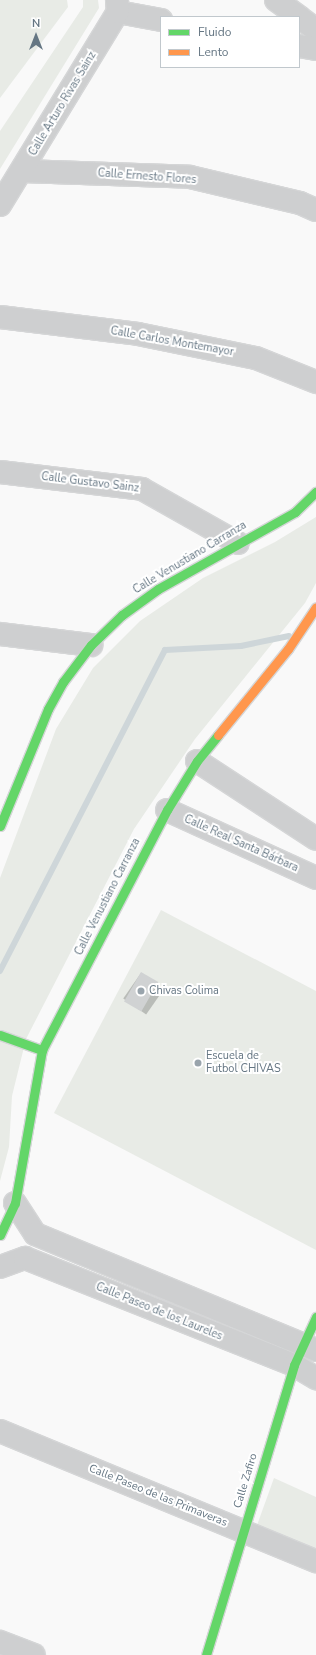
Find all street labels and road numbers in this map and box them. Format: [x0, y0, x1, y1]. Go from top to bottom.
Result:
street label: Calle Arturo Rivas Sainz [27, 50, 99, 158]
street label: Calle Ernesto Flores [97, 167, 197, 187]
street label: Calle Carlos Montemayor [109, 325, 235, 359]
street label: Calle Gustavo Sainz [40, 470, 140, 496]
street label: Calle Venustiano Carranza [131, 519, 249, 597]
street label: Calle Real Santa Bárbara [182, 813, 300, 875]
street label: Calle Venustiano Carranza [73, 836, 143, 958]
street label: Calle Paseo de los Laureles [94, 1281, 224, 1343]
street label: Calle Zafiro [231, 1452, 261, 1510]
street label: Calle Paseo de las Primaveras [87, 1462, 229, 1530]

